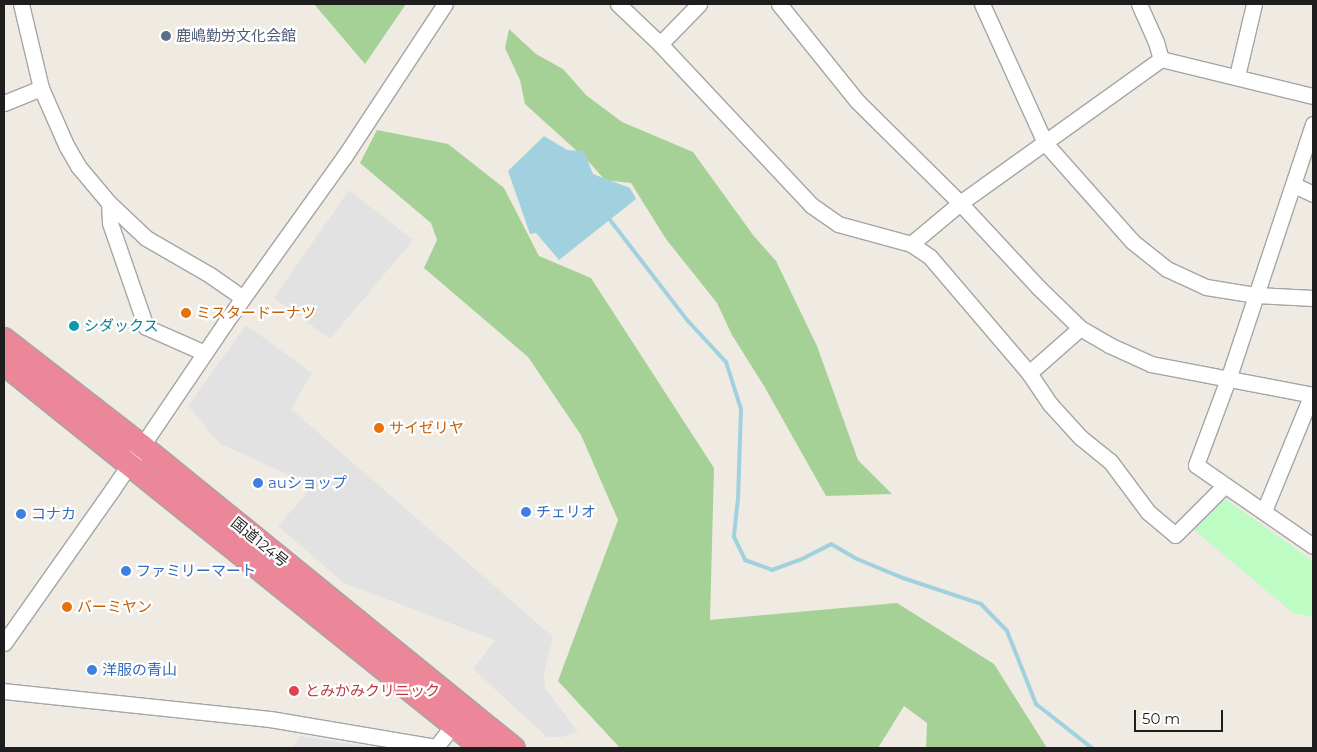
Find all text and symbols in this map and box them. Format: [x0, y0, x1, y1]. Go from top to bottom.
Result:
place label: 鹿嶋勤労文化会館 [176, 27, 296, 45]
marker: 鹿嶋勤労文化会館 [160, 30, 172, 42]
place label: ミスタードーナツ [196, 304, 316, 322]
marker: ミスタードーナツ [180, 307, 192, 319]
place label: シダックス [84, 317, 159, 335]
marker: シダックス [68, 320, 80, 332]
place label: サイゼリヤ [389, 419, 464, 437]
marker: サイゼリヤ [373, 422, 385, 434]
place label: auショップ [268, 474, 347, 492]
marker: auショップ [252, 477, 264, 489]
place label: チェリオ [536, 503, 596, 521]
place label: コナカ [31, 505, 76, 523]
marker: チェリオ [520, 506, 532, 518]
marker: コナカ [15, 508, 27, 520]
street label: 国道124号 [228, 513, 292, 571]
place label: ファミリーマート [136, 562, 256, 580]
marker: ファミリーマート [120, 565, 132, 577]
place label: バーミヤン [77, 598, 152, 616]
marker: バーミヤン [61, 601, 73, 613]
place label: 洋服の青山 [102, 661, 177, 679]
marker: 洋服の青山 [86, 664, 98, 676]
place label: とみかみクリニック [305, 682, 440, 700]
marker: とみかみクリニック [287, 684, 301, 698]
scale bar [1137, 700, 1226, 732]
text: 50 m [1142, 709, 1180, 728]

